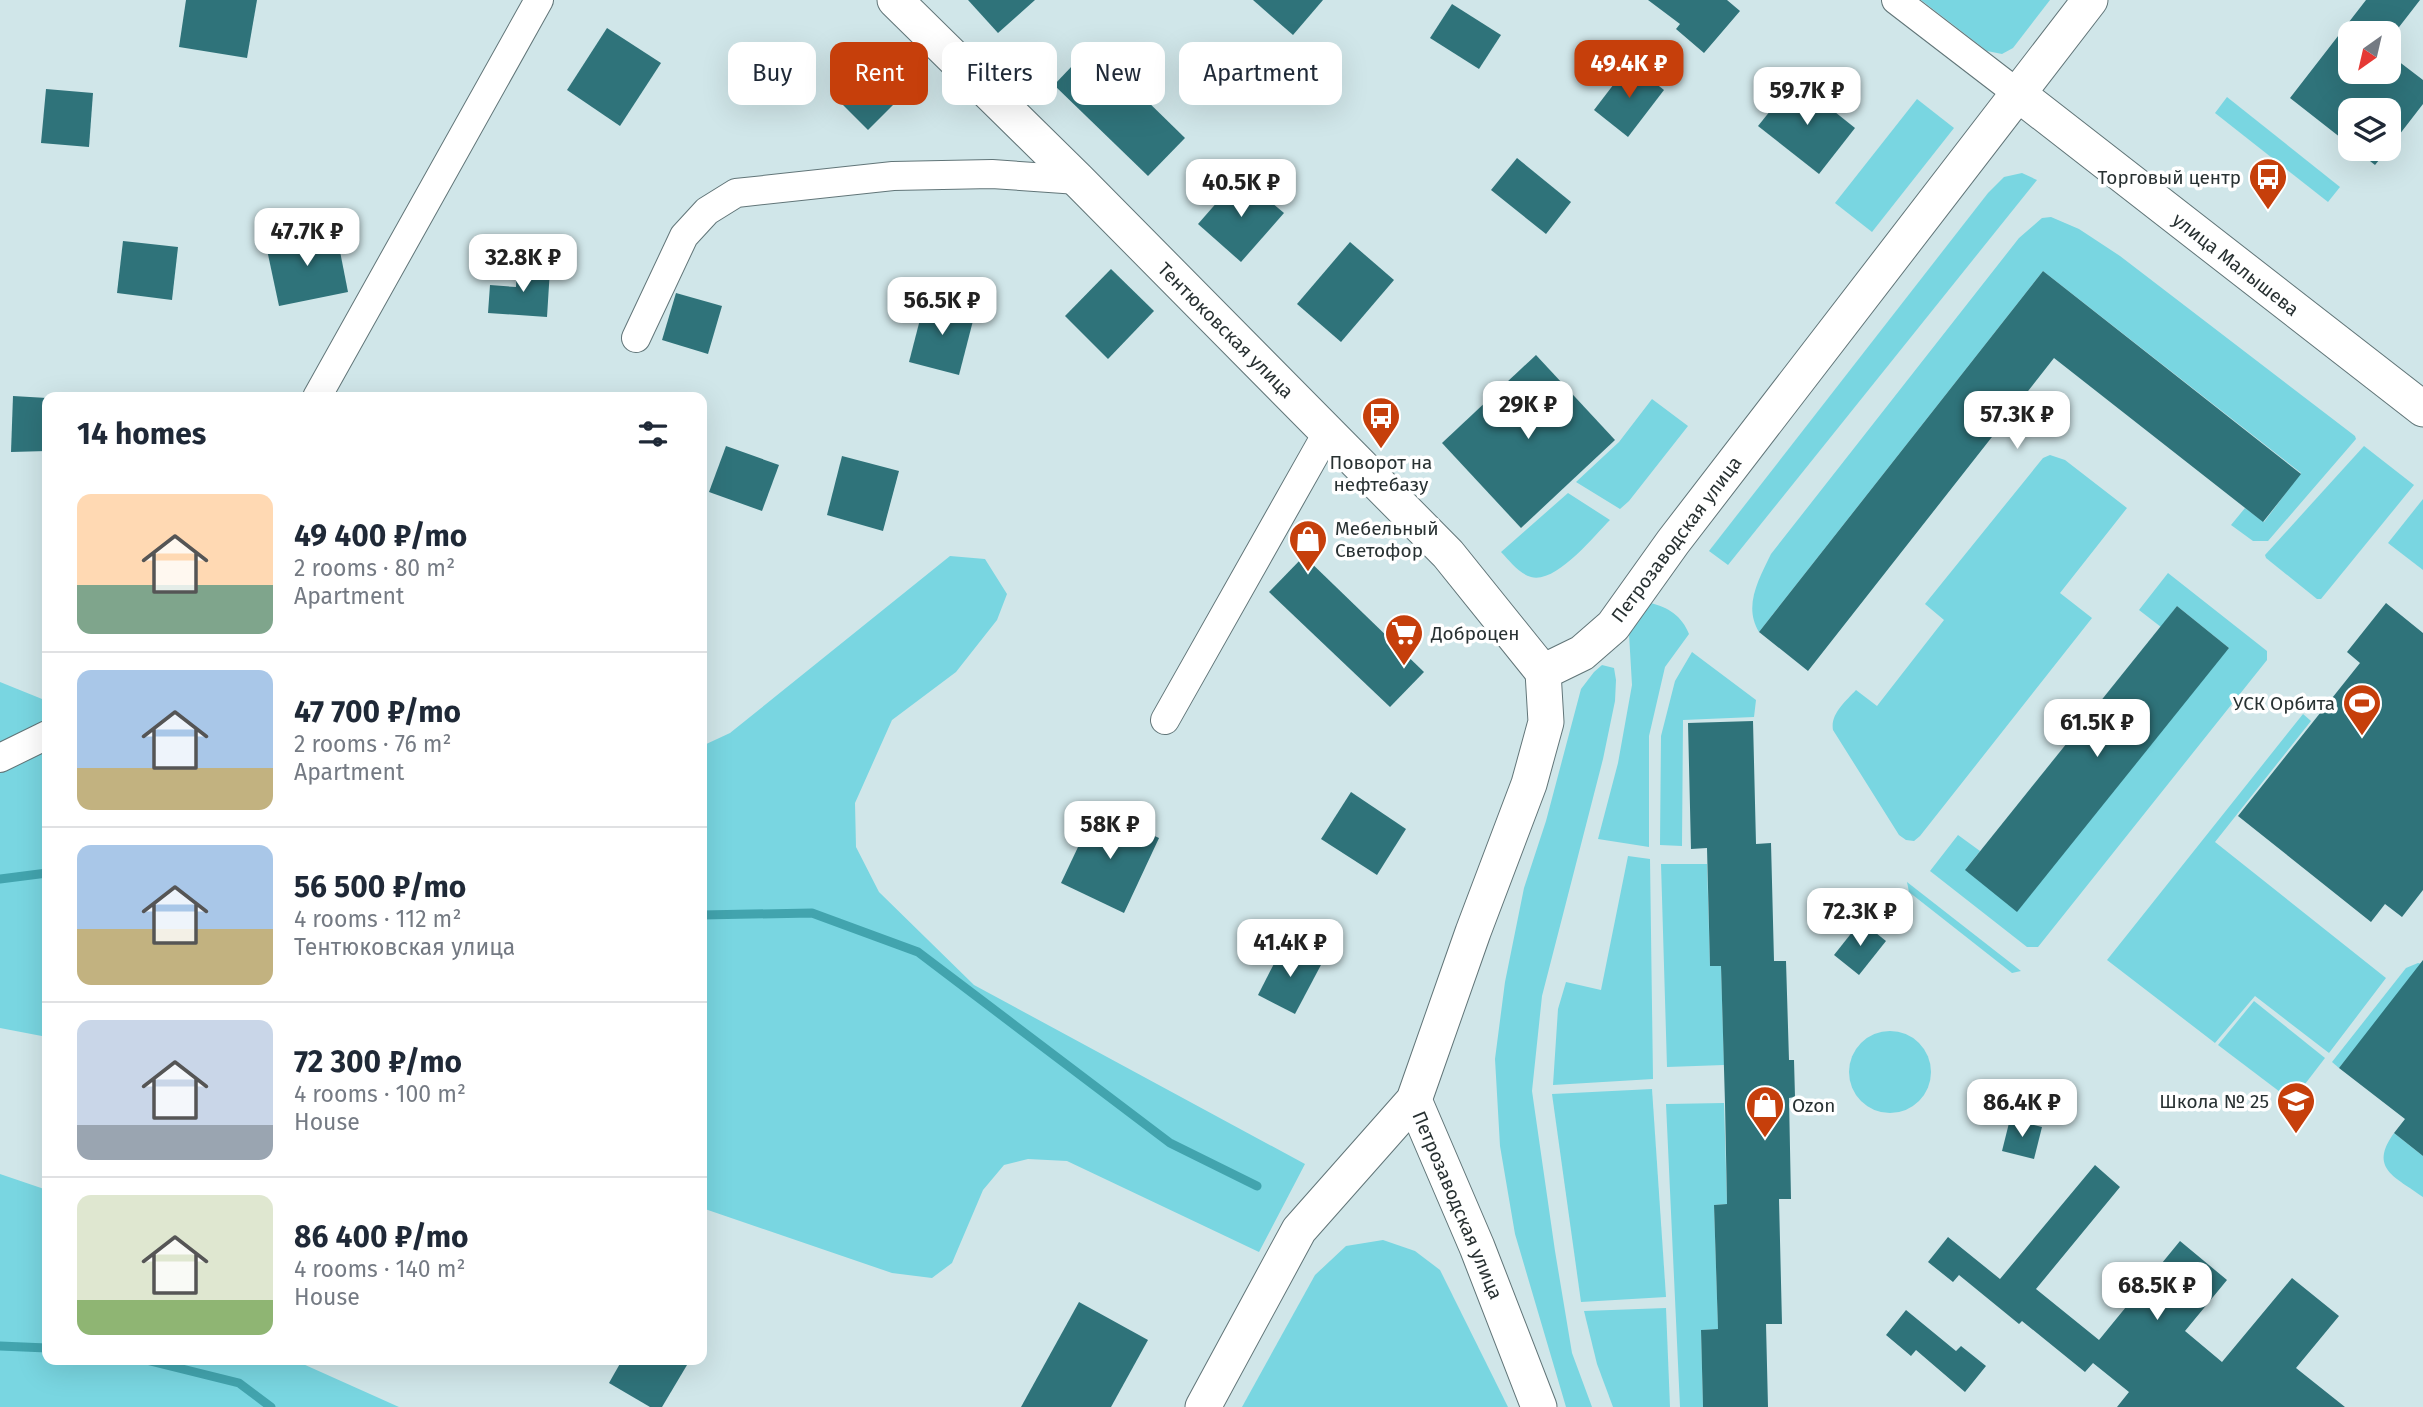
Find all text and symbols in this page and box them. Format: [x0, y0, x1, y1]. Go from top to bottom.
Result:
north arrow [2338, 21, 2401, 84]
map controls [2338, 21, 2401, 161]
pin: 49.4K ₽ [1564, 41, 1694, 100]
chip: Buy [728, 42, 816, 105]
chip: Rent [830, 42, 928, 105]
chip: Filters [942, 42, 1057, 105]
chip: New [1071, 42, 1165, 105]
chip: Apartment [1179, 42, 1342, 105]
text: 49.4K ₽ [1590, 49, 1668, 77]
pin: 59.7K ₽ [1742, 68, 1872, 127]
text: 59.7K ₽ [1770, 76, 1844, 104]
button: layers [2338, 98, 2401, 161]
bus stop icon: Торговый центр [2247, 156, 2289, 211]
pin: 40.5K ₽ [1176, 160, 1306, 219]
place label: Торговый центр [2098, 166, 2241, 189]
text: 40.5K ₽ [1202, 168, 1280, 196]
pin: 47.7K ₽ [242, 208, 372, 268]
street label: улица Малышева [2168, 208, 2304, 321]
text: 47.7K ₽ [270, 217, 344, 245]
pin: 32.8K ₽ [458, 234, 588, 294]
text: 32.8K ₽ [485, 243, 561, 271]
street label: Тентюковская улица [1153, 258, 1298, 403]
pin: 56.5K ₽ [877, 278, 1007, 337]
text: 56.5K ₽ [903, 286, 981, 314]
pin: 29K ₽ [1479, 382, 1577, 441]
text: 29K ₽ [1499, 390, 1557, 418]
pin: 57.3K ₽ [1952, 392, 2082, 451]
bus stop icon: Поворот на нефтебазу [1360, 395, 1402, 450]
text: 57.3K ₽ [1980, 400, 2054, 428]
icon: filters [634, 415, 672, 453]
text: 14 homes [77, 416, 206, 452]
place label: Поворот на нефтебазу [1330, 451, 1432, 496]
street label: Петрозаводская улица [1606, 452, 1746, 627]
place label: Мебельный Светофор [1335, 517, 1439, 562]
text: 49 400 ₽/mo [294, 518, 467, 554]
shop icon: Мебельный Светофор [1287, 518, 1329, 573]
icon: home [133, 522, 217, 606]
text: 2 rooms · 80 m² [294, 554, 455, 582]
text: Apartment [294, 582, 404, 610]
supermarket icon: Доброцен [1383, 612, 1425, 667]
place label: Доброцен [1430, 622, 1520, 645]
sports icon: УСК Орбита [2341, 682, 2383, 737]
place label: УСК Орбита [2233, 692, 2335, 715]
text: 47 700 ₽/mo [294, 694, 461, 730]
icon: home [133, 698, 217, 782]
pin: 61.5K ₽ [2032, 700, 2162, 759]
text: 61.5K ₽ [2060, 708, 2134, 736]
text: 2 rooms · 76 m² [294, 730, 452, 758]
text: Apartment [294, 758, 404, 786]
pin: 58K ₽ [1061, 802, 1159, 861]
text: 58K ₽ [1080, 810, 1140, 838]
text: 56 500 ₽/mo [294, 869, 466, 905]
icon: home [133, 873, 217, 957]
pin: 72.3K ₽ [1795, 888, 1925, 948]
text: 72.3K ₽ [1823, 897, 1897, 925]
text: 4 rooms · 112 m² [294, 905, 461, 933]
pin: 41.4K ₽ [1225, 920, 1355, 979]
text: 41.4K ₽ [1253, 928, 1327, 956]
text: Тентюковская улица [294, 933, 515, 961]
text: 72 300 ₽/mo [294, 1044, 462, 1080]
icon: home [133, 1048, 217, 1132]
text: 4 rooms · 100 m² [294, 1080, 466, 1108]
pin: 86.4K ₽ [1957, 1080, 2087, 1139]
school or university icon: Школа № 25 [2275, 1080, 2317, 1135]
shop icon: Ozon [1744, 1084, 1786, 1139]
text: 86.4K ₽ [1983, 1088, 2061, 1116]
place label: Школа № 25 [2159, 1090, 2269, 1113]
place label: Ozon [1792, 1094, 1835, 1117]
text: House [294, 1108, 360, 1136]
street label: Петрозаводская улица [1407, 1108, 1508, 1303]
text: 86 400 ₽/mo [294, 1219, 469, 1255]
icon: home [133, 1223, 217, 1307]
text: 4 rooms · 140 m² [294, 1255, 465, 1283]
pin: 68.5K ₽ [2092, 1262, 2222, 1322]
text: 68.5K ₽ [2118, 1271, 2196, 1299]
text: House [294, 1283, 360, 1311]

